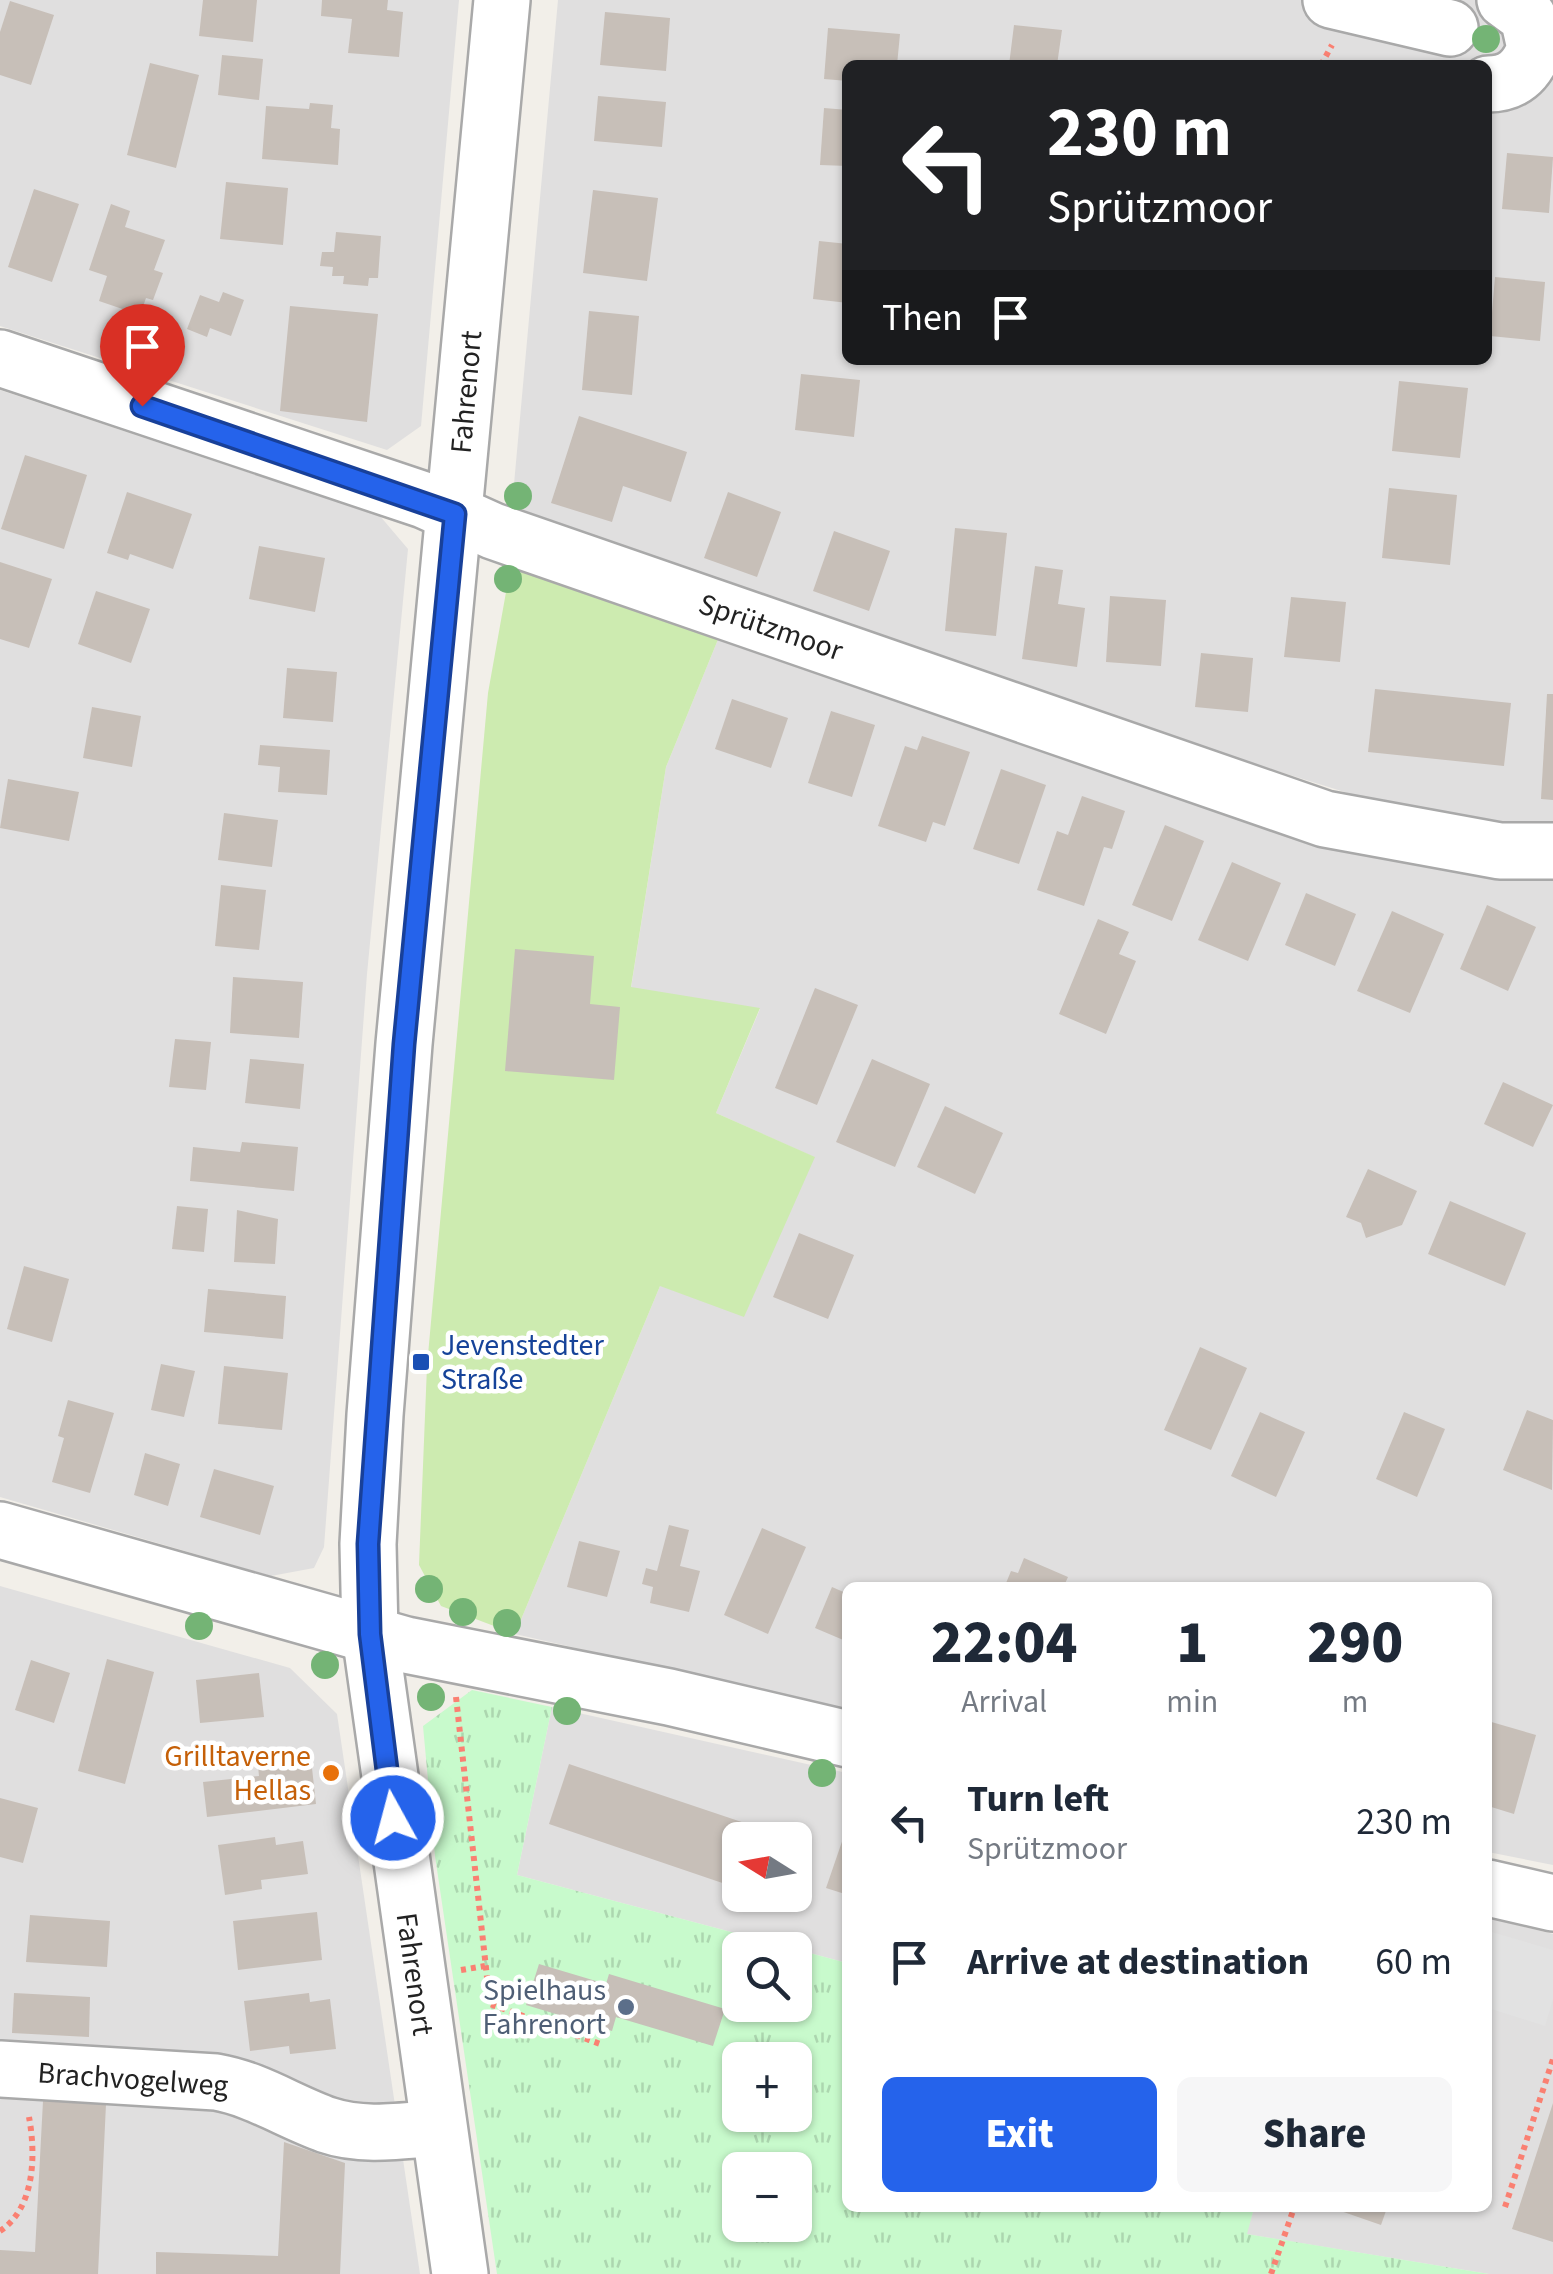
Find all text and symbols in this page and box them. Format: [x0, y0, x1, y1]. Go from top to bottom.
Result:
text: 230 m [1047, 83, 1232, 183]
icon: left [882, 100, 1012, 230]
text: Sprützmoor [1047, 176, 1272, 240]
icon: arrive [983, 290, 1038, 345]
text: Then [882, 291, 963, 345]
pin [100, 304, 185, 407]
icon: arrive [115, 319, 170, 374]
street label: Fahrenort [440, 329, 493, 455]
street label: Sprützmoor [693, 583, 849, 672]
place label: Jevenstedter Straße [441, 1324, 604, 1401]
marker: Jevenstedter Straße [410, 1351, 432, 1373]
text: 22:04 [931, 1601, 1078, 1686]
text: 1 [1176, 1601, 1208, 1686]
text: 290 [1307, 1601, 1403, 1686]
text: Arrival [961, 1679, 1047, 1725]
text: min [1166, 1679, 1218, 1725]
text: m [1342, 1679, 1368, 1725]
place label: Grilltaverne Hellas [164, 1735, 311, 1812]
marker: Grilltaverne Hellas [320, 1762, 342, 1784]
position arrow [341, 1766, 445, 1870]
text: Turn left [967, 1772, 1109, 1826]
icon: left [882, 1795, 937, 1850]
text: 230 m [1356, 1795, 1452, 1849]
north arrow [722, 1822, 812, 1912]
map controls [722, 1822, 812, 2242]
text: Sprützmoor [967, 1826, 1127, 1872]
street label: Fahrenort [385, 1910, 444, 2038]
button: search [722, 1932, 812, 2022]
icon: arrive [882, 1935, 937, 1990]
text: Arrive at destination [967, 1935, 1309, 1989]
text: 60 m [1375, 1935, 1452, 1989]
place label: Spielhaus Fahrenort [483, 1969, 606, 2046]
marker: Spielhaus Fahrenort [615, 1996, 637, 2018]
button: + [722, 2042, 812, 2132]
street label: Brachvogelweg [36, 2051, 230, 2108]
button: Exit [882, 2077, 1157, 2192]
button: Share [1177, 2077, 1452, 2192]
button: − [722, 2152, 812, 2242]

